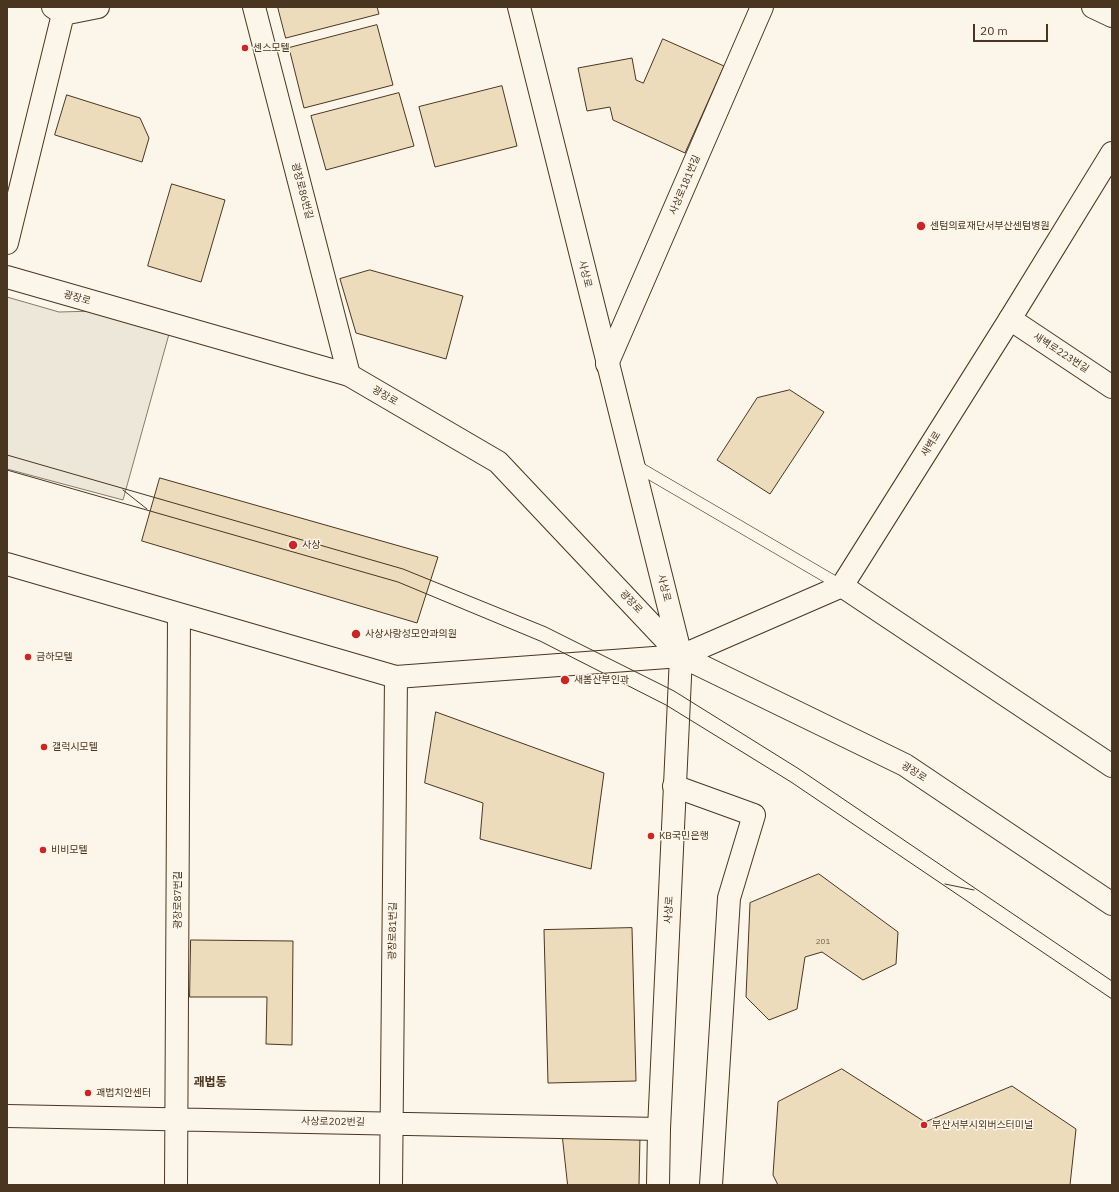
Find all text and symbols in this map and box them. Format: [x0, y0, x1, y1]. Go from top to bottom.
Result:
scale bar [975, 16, 1050, 42]
text: 20 m [980, 23, 1008, 38]
place label: 센스모텔 [253, 42, 290, 54]
marker: 센스모텔 [240, 43, 250, 53]
street label: 사상로181번길 [667, 153, 703, 217]
street label: 광장로86번길 [289, 161, 315, 221]
marker: 센텀의료재단서부산센텀병원 [915, 220, 927, 232]
place label: 센텀의료재단서부산센텀병원 [930, 220, 1050, 232]
street label: 사상로 [576, 259, 594, 289]
street label: 광장로 [62, 288, 92, 308]
street label: 새벽로223번길 [1031, 331, 1091, 375]
street label: 광장로 [370, 384, 400, 408]
street label: 새벽로 [919, 429, 943, 459]
marker: 사상 [287, 539, 299, 551]
place label: 사상 [302, 539, 320, 551]
street label: 사상로 [655, 573, 673, 603]
street label: 광장로 [617, 588, 645, 616]
marker: 사상사랑성모안과의원 [350, 628, 362, 640]
place label: 사상사랑성모안과의원 [365, 628, 457, 640]
place label: 금하모텔 [36, 651, 73, 663]
marker: 금하모텔 [23, 652, 33, 662]
marker: 새봄산부인과 [559, 674, 571, 686]
place label: 새봄산부인과 [574, 674, 629, 686]
place label: 갤럭시모텔 [52, 741, 98, 753]
marker: 갤럭시모텔 [39, 742, 49, 752]
street label: 광장로 [899, 760, 929, 784]
place label: KB국민은행 [659, 830, 709, 842]
marker: KB국민은행 [646, 831, 656, 841]
place label: 비비모텔 [51, 844, 88, 856]
marker: 비비모텔 [38, 845, 48, 855]
street label: 광장로87번길 [172, 871, 184, 929]
street label: 사상로 [662, 896, 676, 924]
street label: 광장로81번길 [386, 902, 400, 960]
house number: 201 [816, 937, 830, 947]
district label: 괘법동 [193, 1076, 227, 1090]
place label: 괘법치안센터 [96, 1087, 151, 1099]
marker: 괘법치안센터 [83, 1088, 93, 1098]
street label: 사상로202번길 [301, 1115, 365, 1129]
place label: 부산서부시외버스터미널 [932, 1119, 1033, 1131]
marker: 부산서부시외버스터미널 [919, 1120, 929, 1130]

